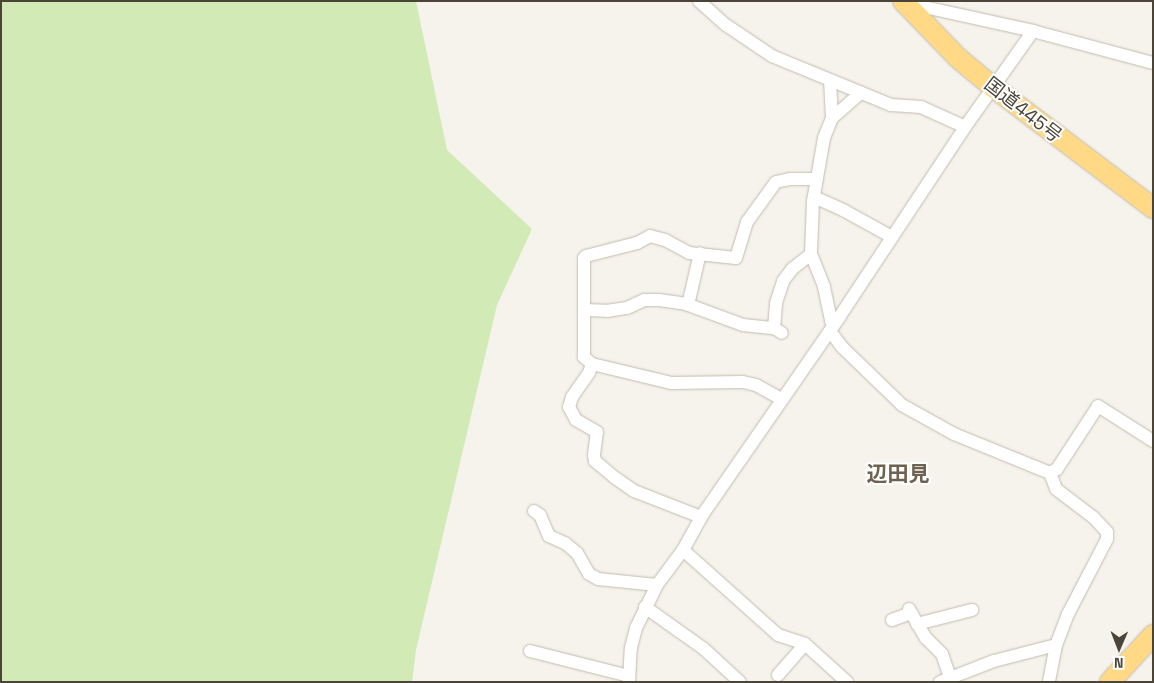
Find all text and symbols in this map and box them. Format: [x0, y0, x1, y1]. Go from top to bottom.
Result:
street label: 国道445号 [980, 73, 1066, 147]
district label: 辺田見 [867, 461, 929, 487]
north arrow [1094, 623, 1144, 673]
text: N [1114, 654, 1124, 672]

